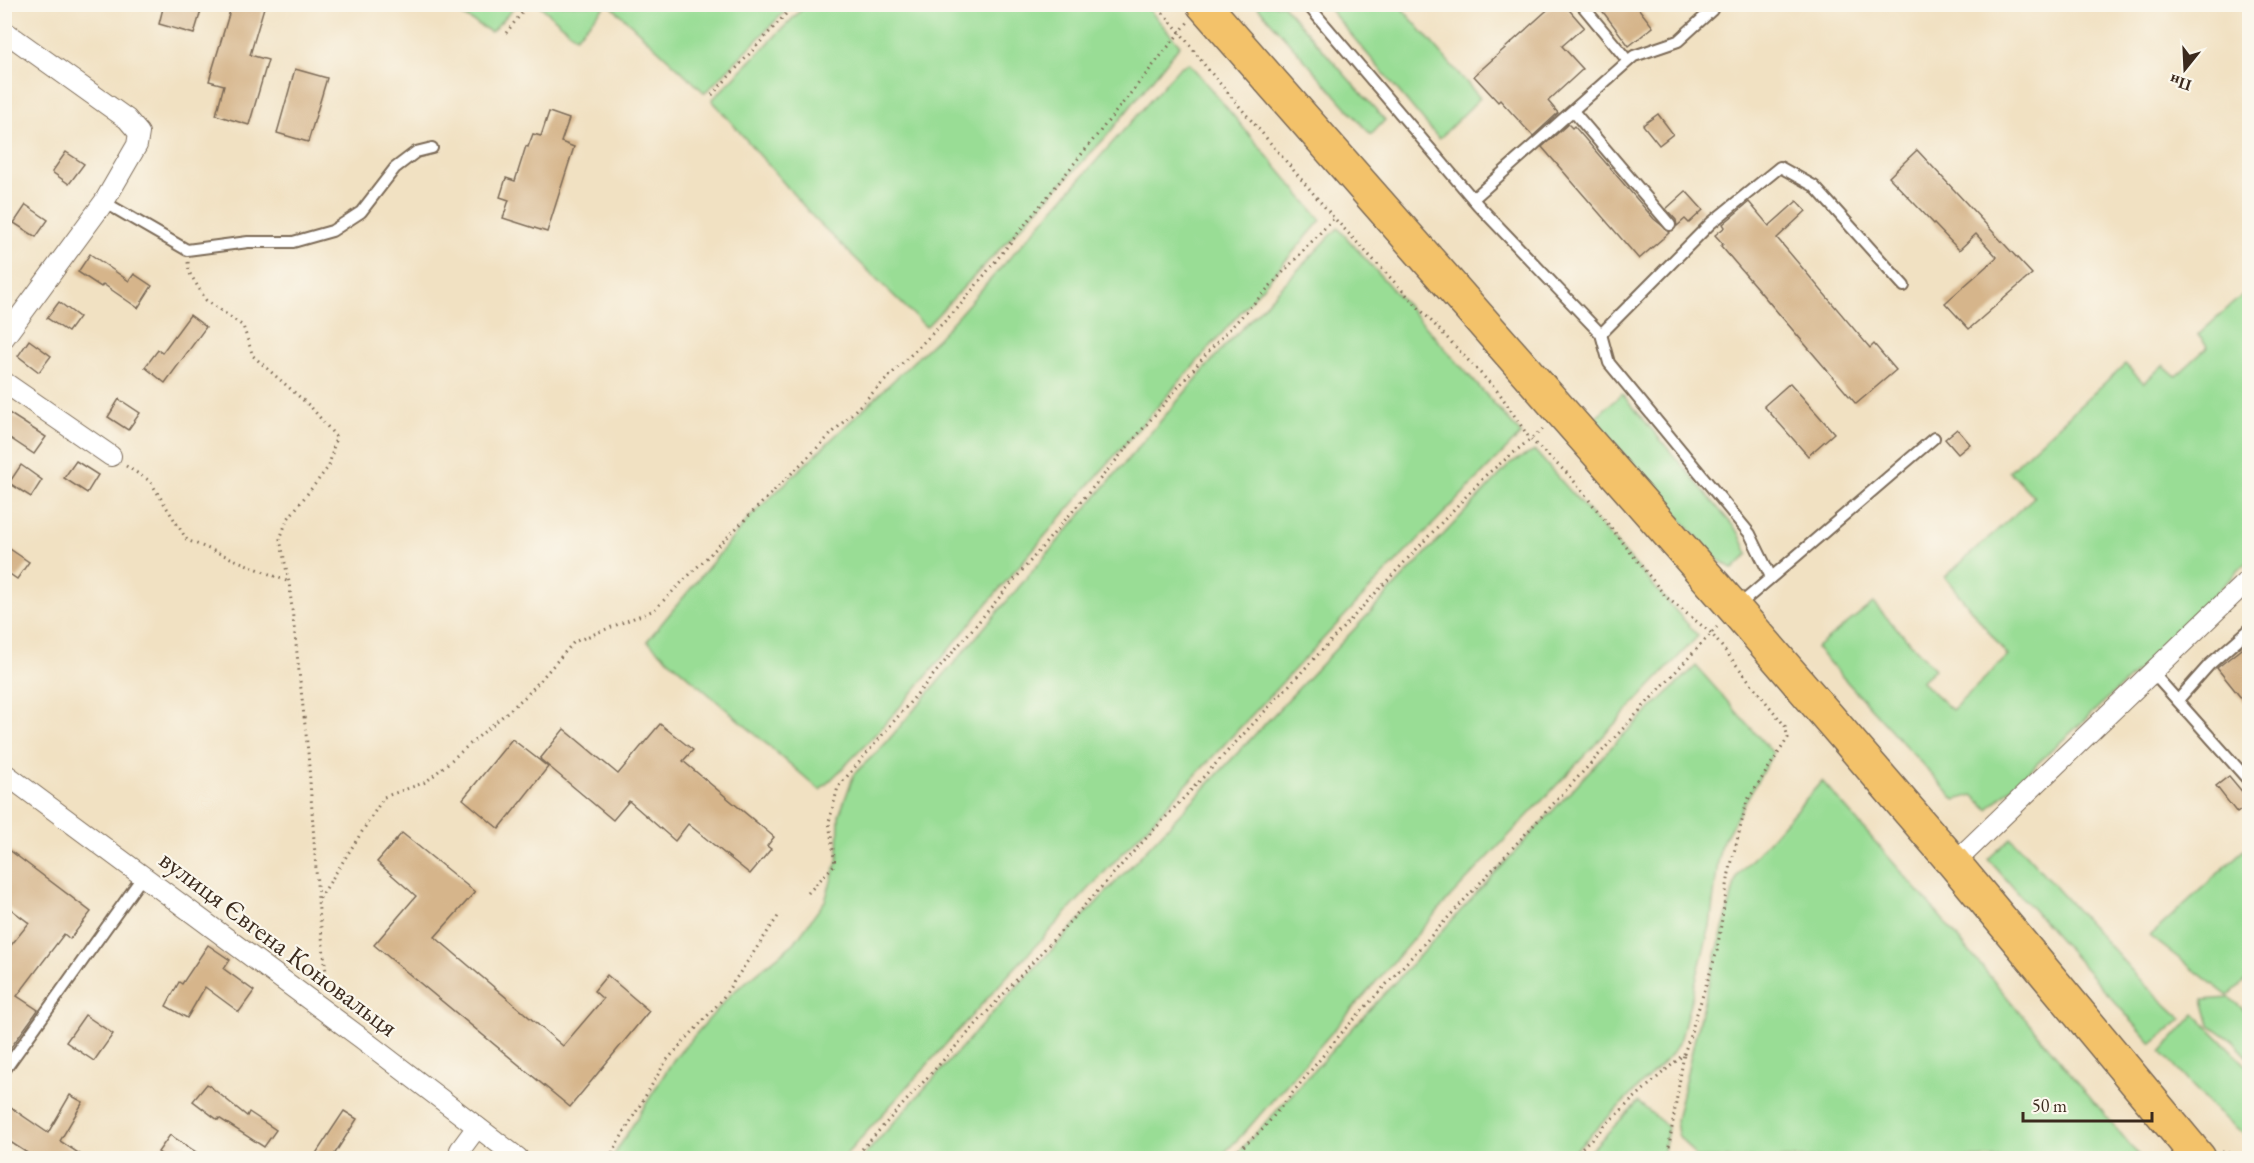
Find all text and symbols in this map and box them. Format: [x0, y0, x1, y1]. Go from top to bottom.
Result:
north arrow [2155, 39, 2215, 99]
text: Пн [2167, 69, 2194, 96]
street label: вулиця Євгена Коновальця [153, 842, 405, 1044]
scale bar [2023, 1085, 2152, 1123]
text: 50 m [2032, 1094, 2067, 1117]

